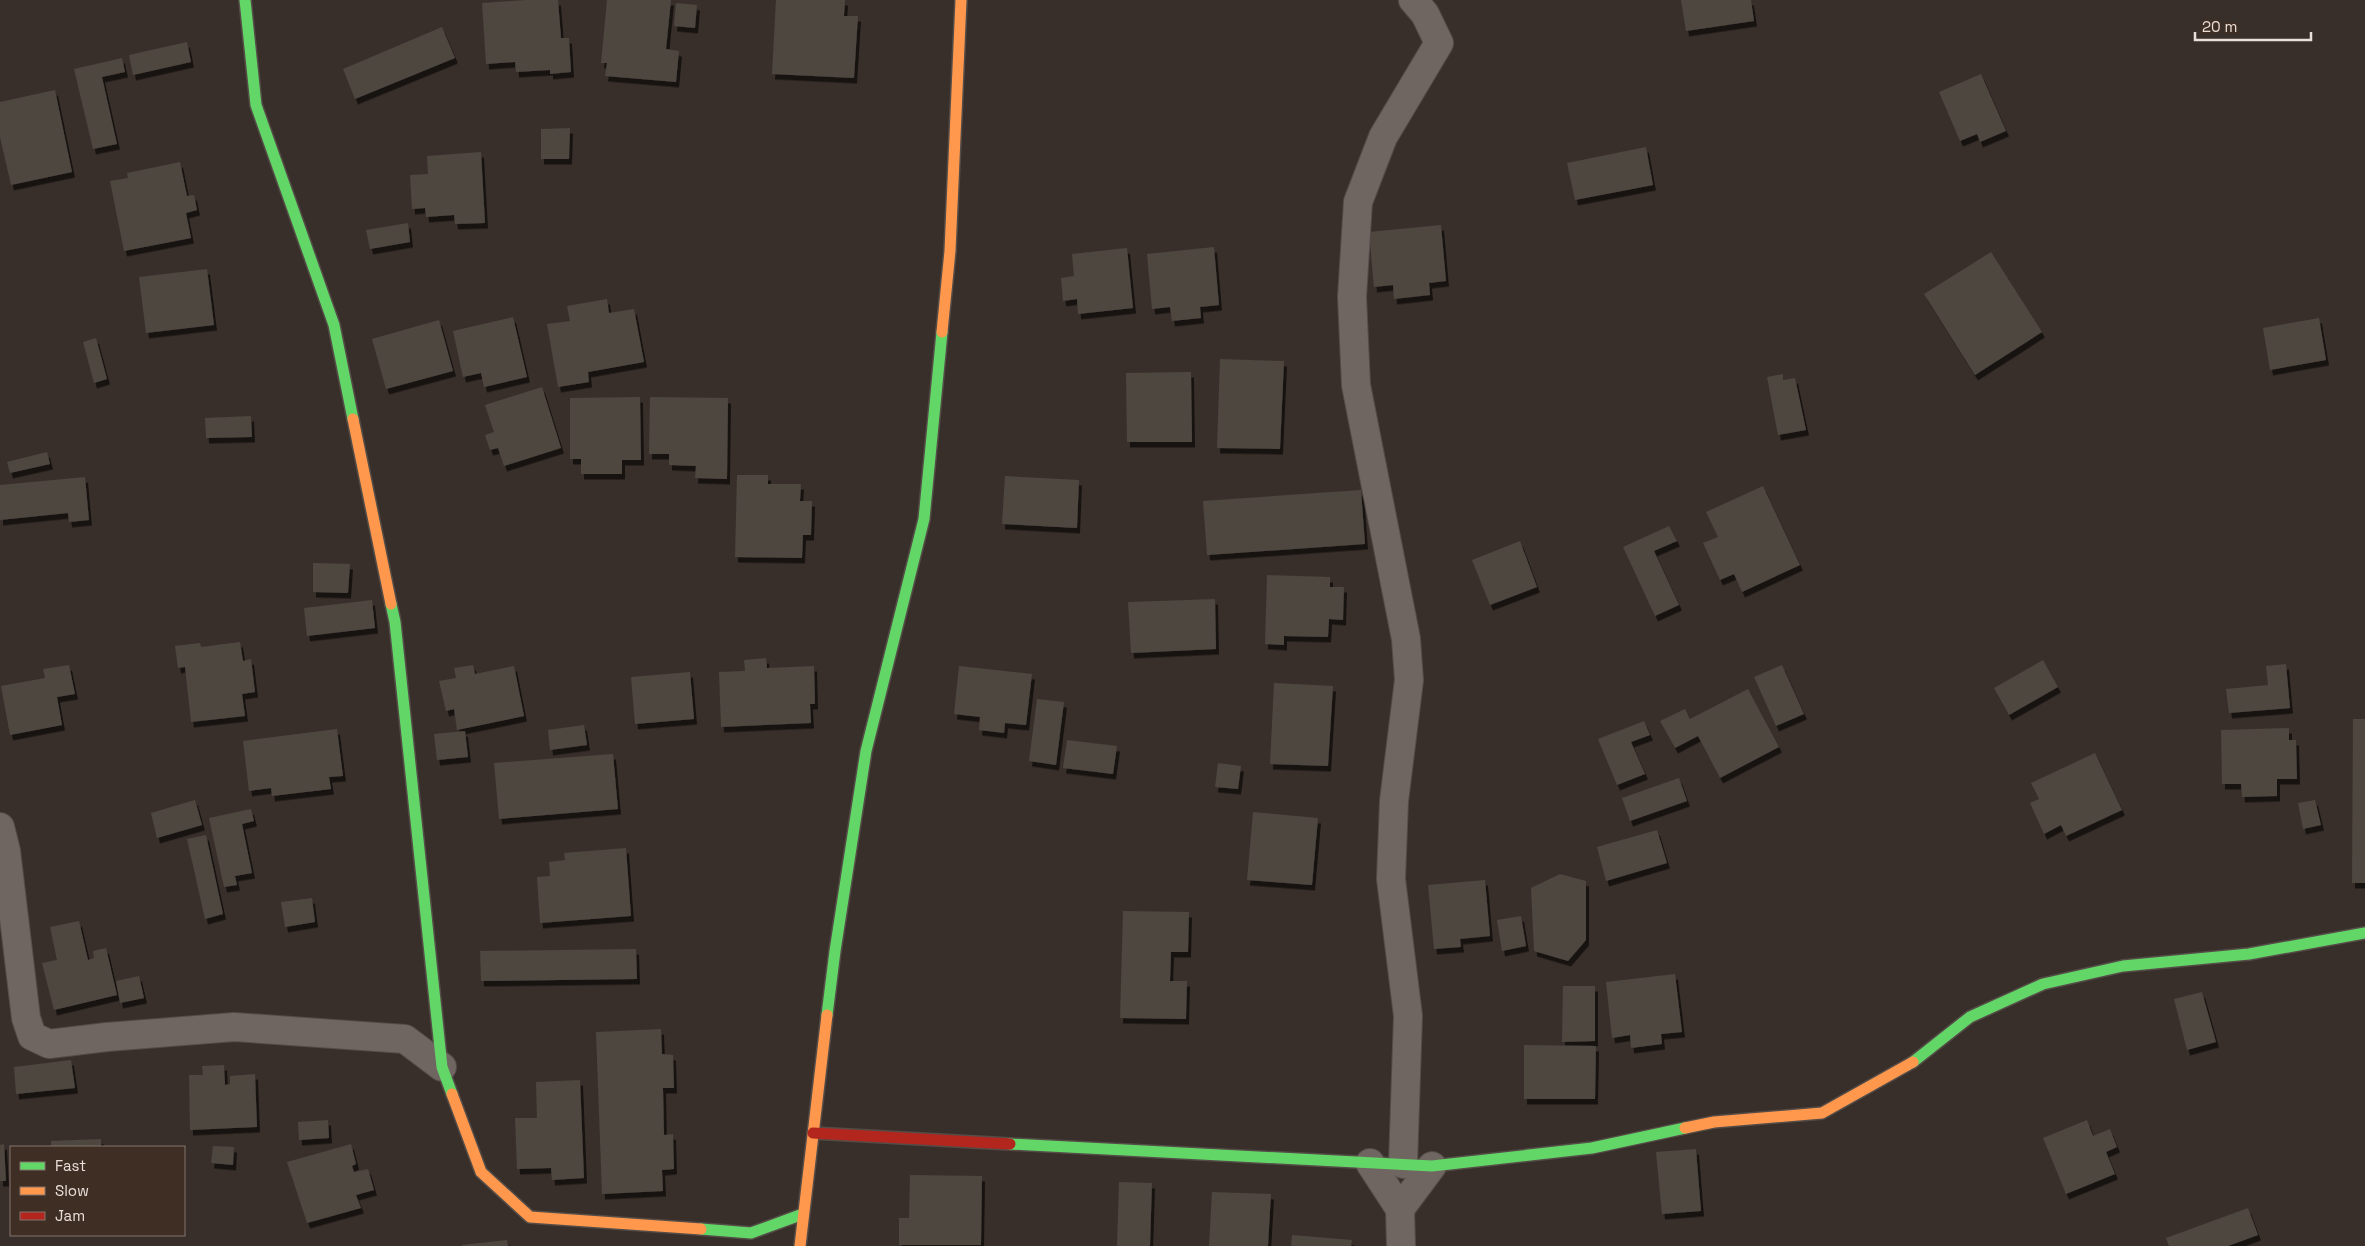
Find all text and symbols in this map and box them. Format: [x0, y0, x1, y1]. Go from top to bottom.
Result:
scale bar [2195, 10, 2311, 42]
text: 20 m [2202, 17, 2237, 36]
legend [10, 1146, 185, 1236]
text: Fast [55, 1156, 86, 1175]
text: Slow [55, 1181, 89, 1200]
text: Jam [55, 1206, 85, 1225]

